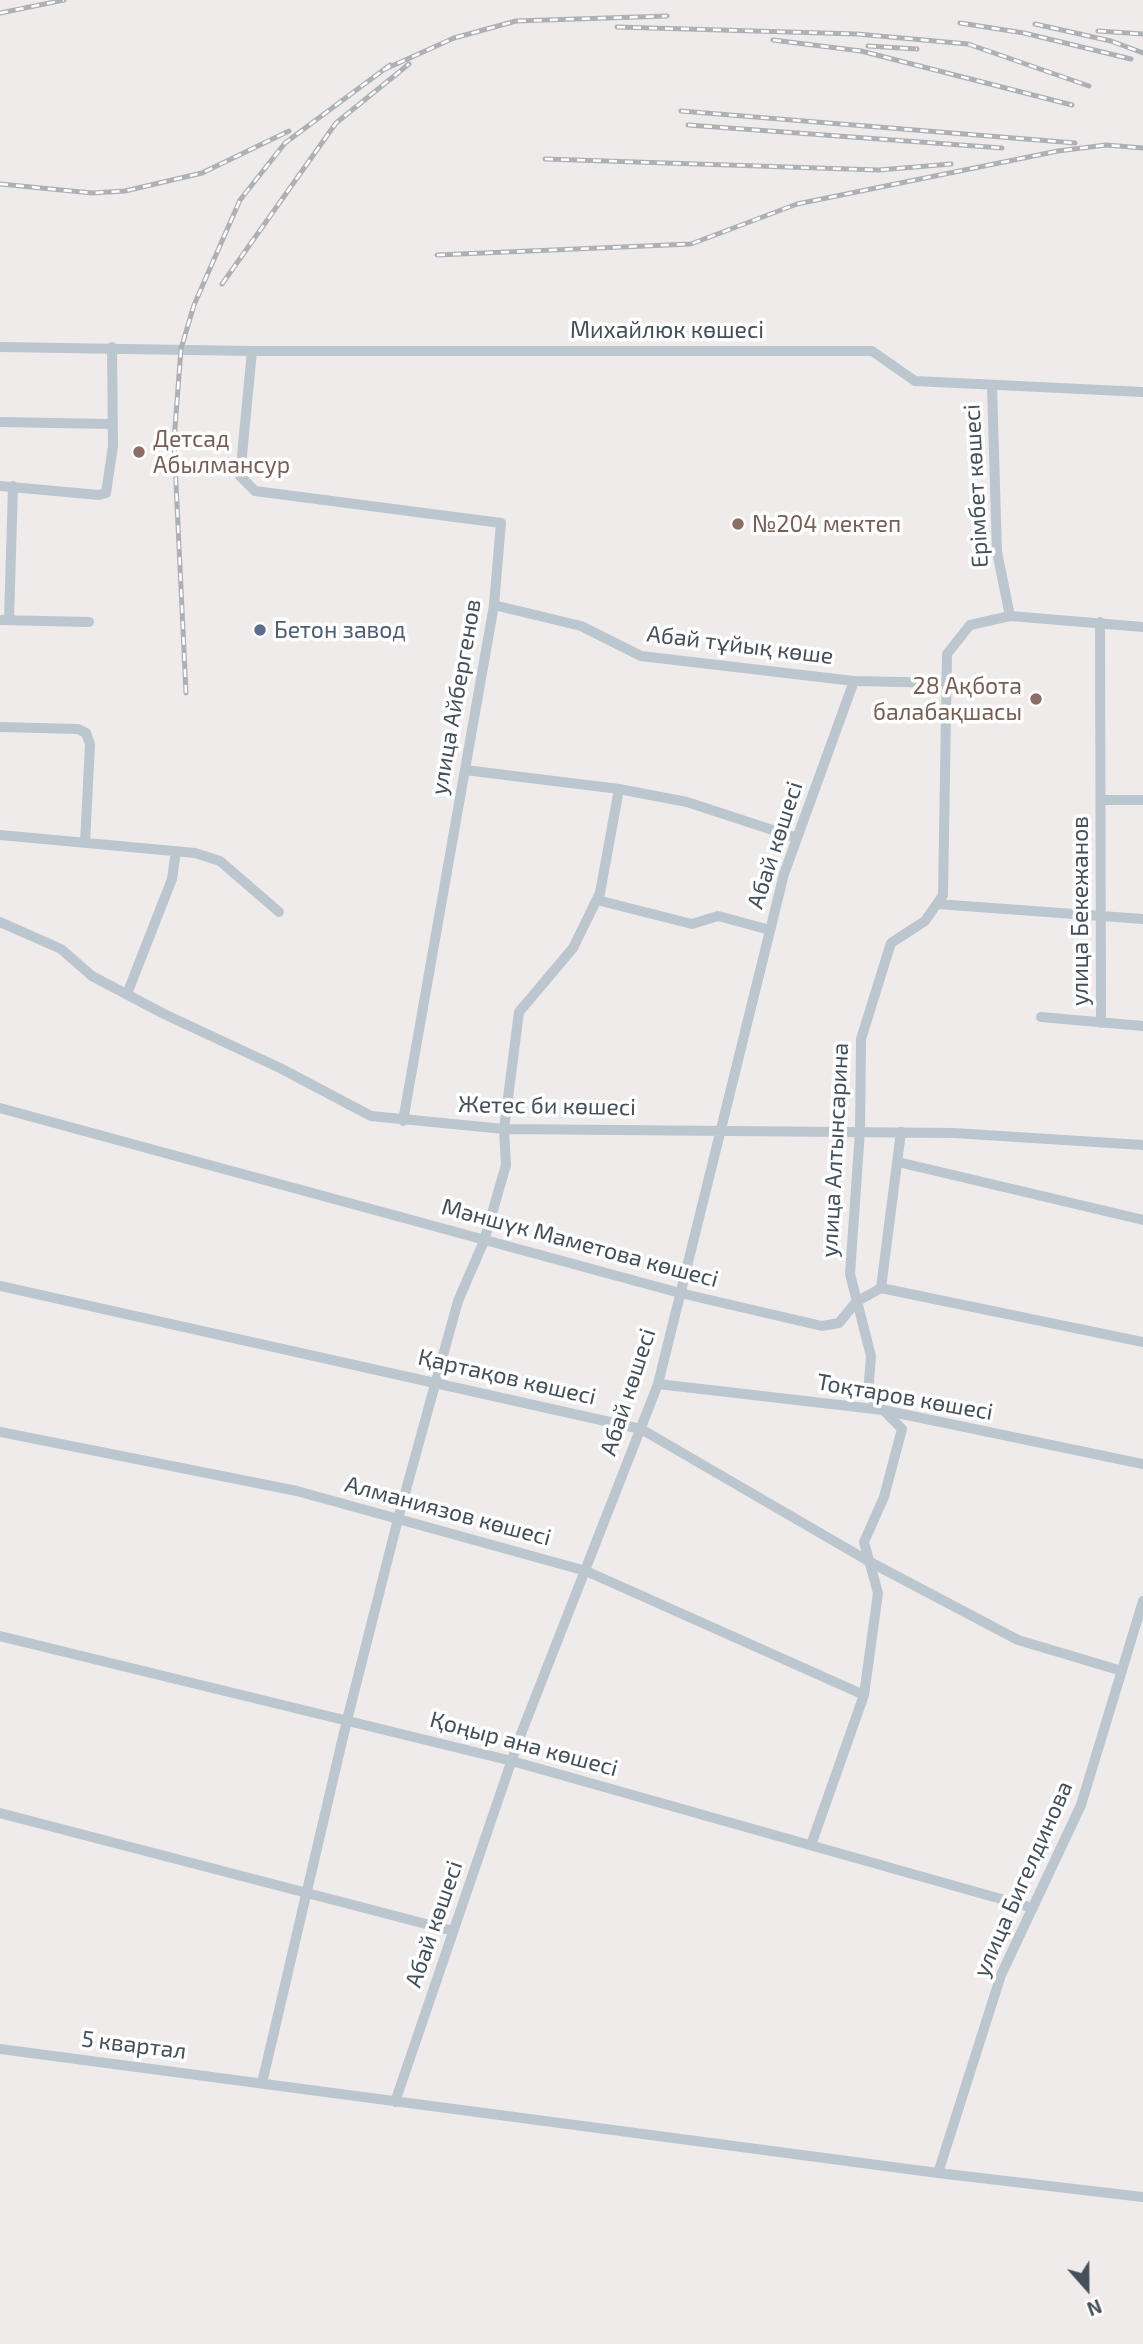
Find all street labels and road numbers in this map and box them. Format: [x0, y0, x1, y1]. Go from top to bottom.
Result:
street label: Михайлюк көшесі [570, 316, 764, 344]
street label: Ерімбет көшесі [958, 403, 994, 569]
street label: улица Айбергенов [425, 597, 487, 797]
street label: Абай тұйық көше [645, 620, 835, 670]
street label: Абай көшесі [741, 778, 809, 912]
street label: улица Бекежанов [1066, 816, 1094, 1006]
street label: улица Алтынсарина [816, 1042, 854, 1258]
street label: Жетес би көшесі [458, 1091, 636, 1121]
street label: Мәншүк Маметова көшесі [439, 1193, 721, 1293]
street label: Абай көшесі [594, 1325, 662, 1459]
street label: Қартақов көшесі [415, 1343, 599, 1411]
street label: Тоқтаров көшесі [815, 1368, 995, 1426]
street label: Алманиязов көшесі [342, 1470, 554, 1552]
street label: Қоңыр ана көшесі [427, 1706, 621, 1782]
street label: улица Бигелдинова [967, 1777, 1079, 1981]
street label: Абай көшесі [399, 1857, 469, 1991]
street label: 5 квартал [80, 2025, 188, 2065]

